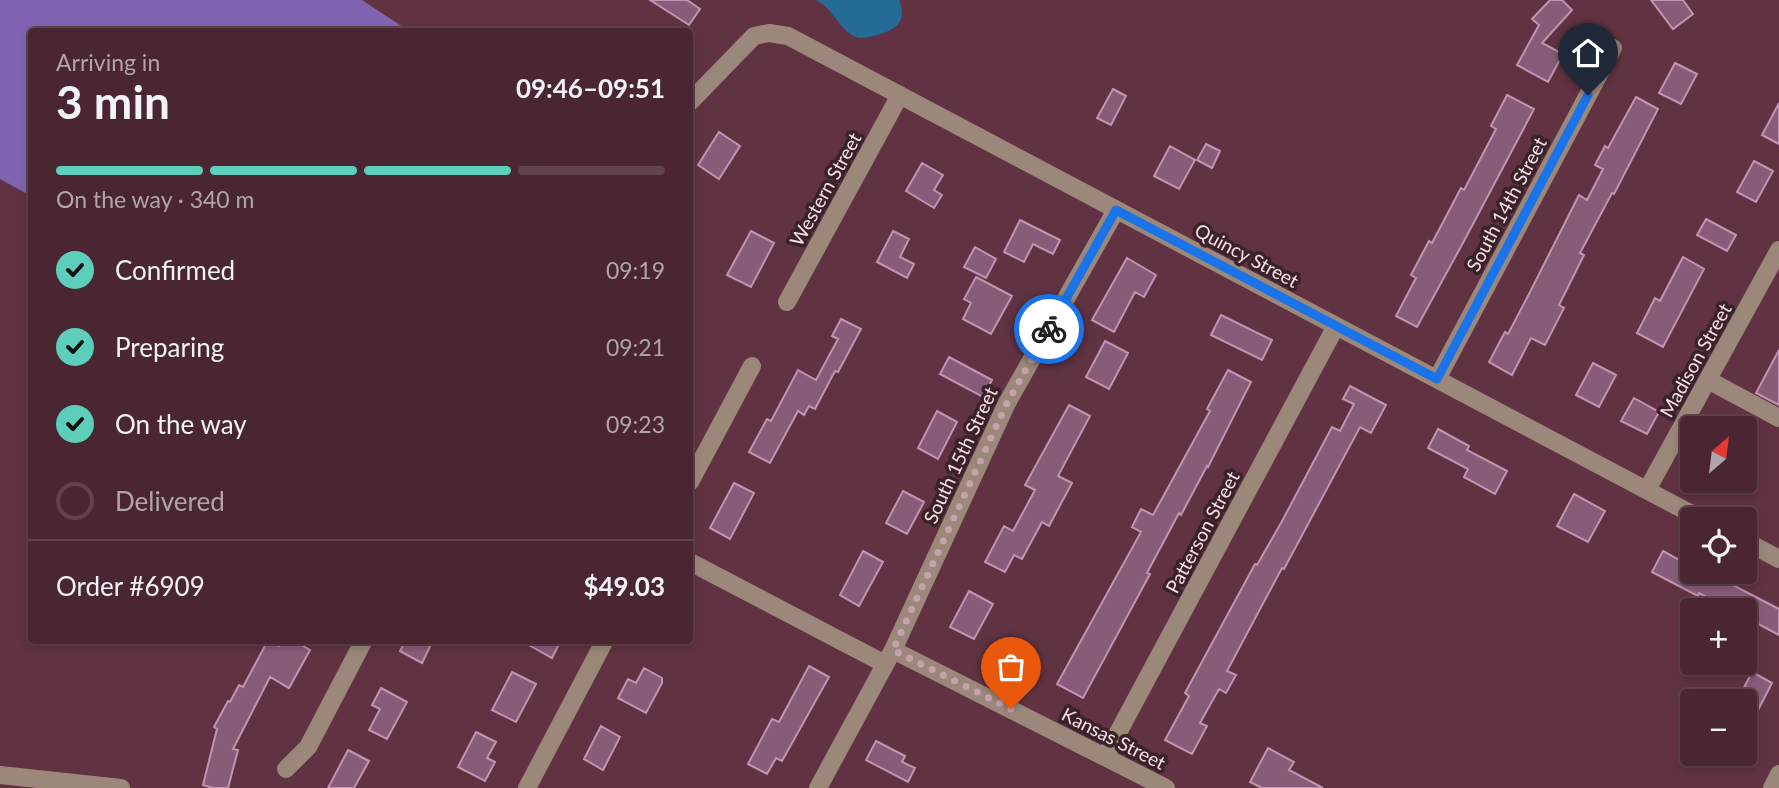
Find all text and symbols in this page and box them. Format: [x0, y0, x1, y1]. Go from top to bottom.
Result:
pin [1558, 23, 1618, 95]
icon: home [1569, 34, 1607, 72]
text: Arriving in [56, 48, 160, 76]
text: 09:46–09:51 [516, 72, 665, 104]
text: 3 min [56, 74, 170, 129]
street label: Western Street [784, 128, 866, 250]
street label: South 14th Street [1461, 133, 1551, 275]
text: On the way · 340 m [56, 185, 255, 213]
street label: Quincy Street [1191, 218, 1303, 292]
icon: check [56, 251, 94, 289]
text: Confirmed [115, 254, 235, 286]
text: 09:19 [606, 256, 665, 284]
courier [1014, 294, 1084, 364]
street label: Madison Street [1654, 299, 1736, 421]
icon: bike [1030, 310, 1068, 348]
icon: check [56, 328, 94, 366]
text: Preparing [115, 331, 224, 363]
text: 09:21 [606, 333, 665, 361]
street label: South 15th Street [918, 383, 1002, 527]
icon: check [56, 405, 94, 443]
text: On the way [115, 408, 247, 440]
text: 09:23 [606, 410, 665, 438]
north arrow [1680, 416, 1757, 494]
map controls [1680, 416, 1757, 766]
street label: Patterson Street [1160, 467, 1244, 597]
text: Delivered [115, 485, 225, 517]
button: locate [1680, 507, 1757, 584]
text: Order #6909 [56, 570, 205, 602]
text: $49.03 [583, 570, 665, 602]
button: + [1680, 598, 1757, 675]
pin [981, 637, 1041, 709]
icon: bag [992, 648, 1030, 686]
button: − [1680, 689, 1757, 766]
street label: Kansas Street [1058, 702, 1170, 774]

